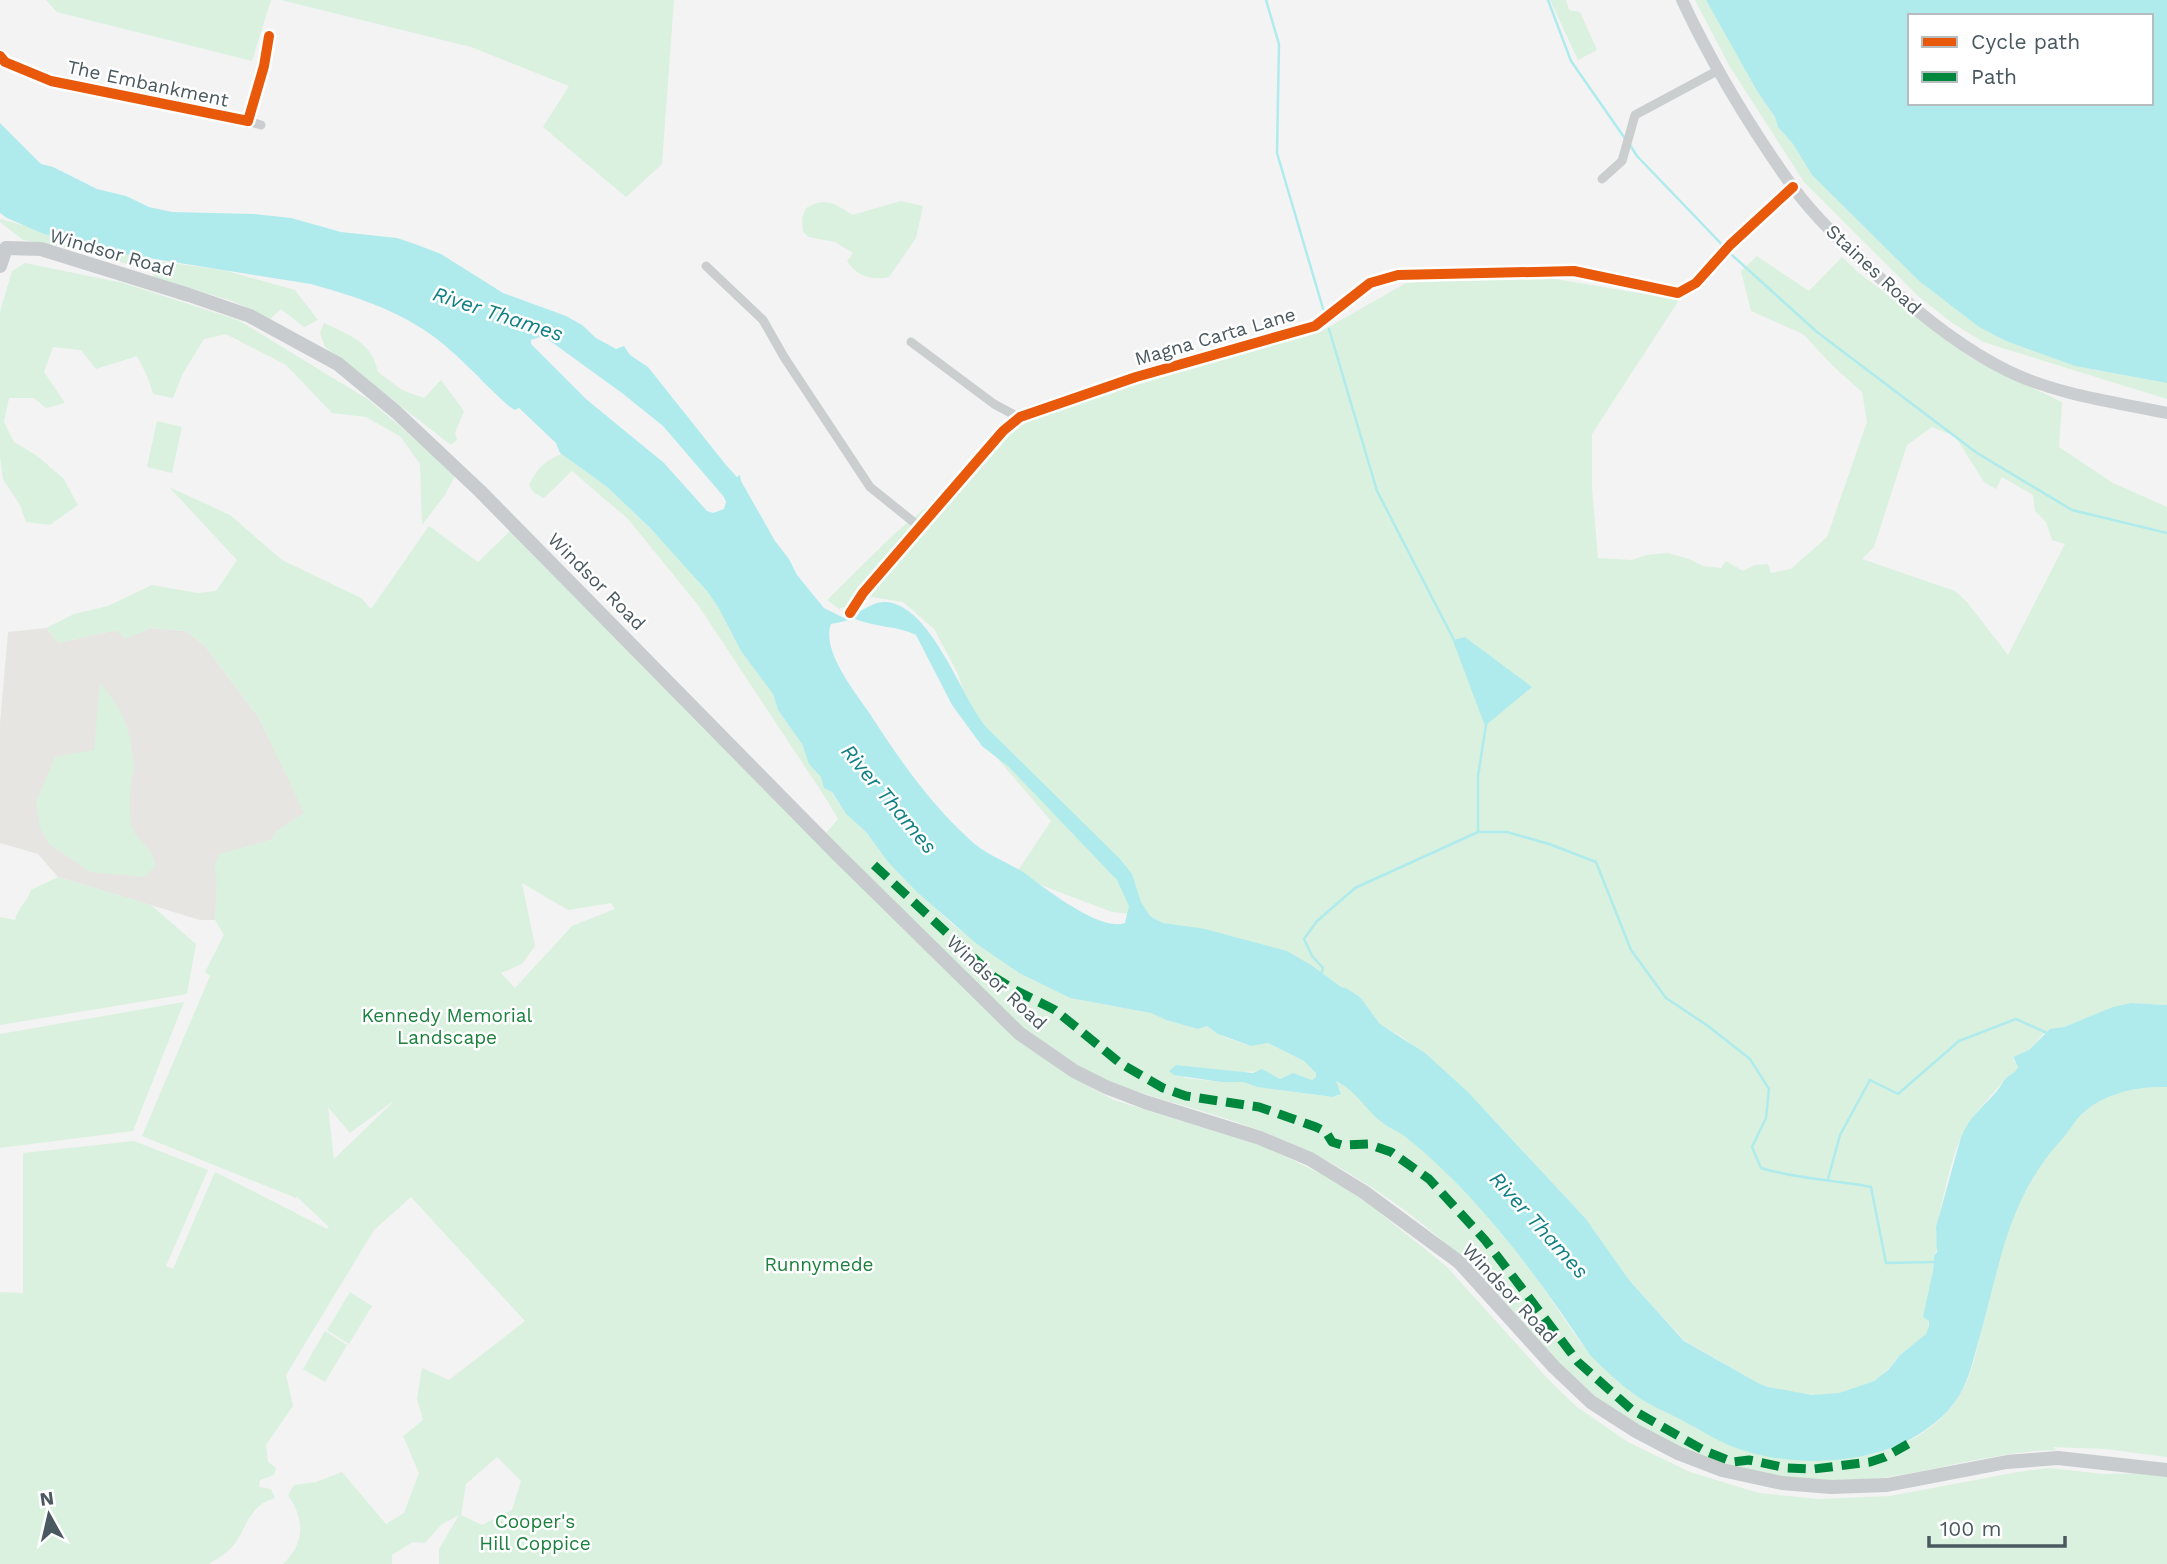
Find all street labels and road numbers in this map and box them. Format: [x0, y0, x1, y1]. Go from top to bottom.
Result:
street label: The Embankment [65, 55, 231, 112]
street label: Staines Road [1821, 220, 1926, 319]
street label: Windsor Road [47, 224, 177, 281]
street label: Magna Carta Lane [1132, 303, 1298, 370]
street label: Windsor Road [543, 528, 650, 635]
street label: Windsor Road [942, 930, 1052, 1035]
street label: Windsor Road [1457, 1238, 1562, 1348]

